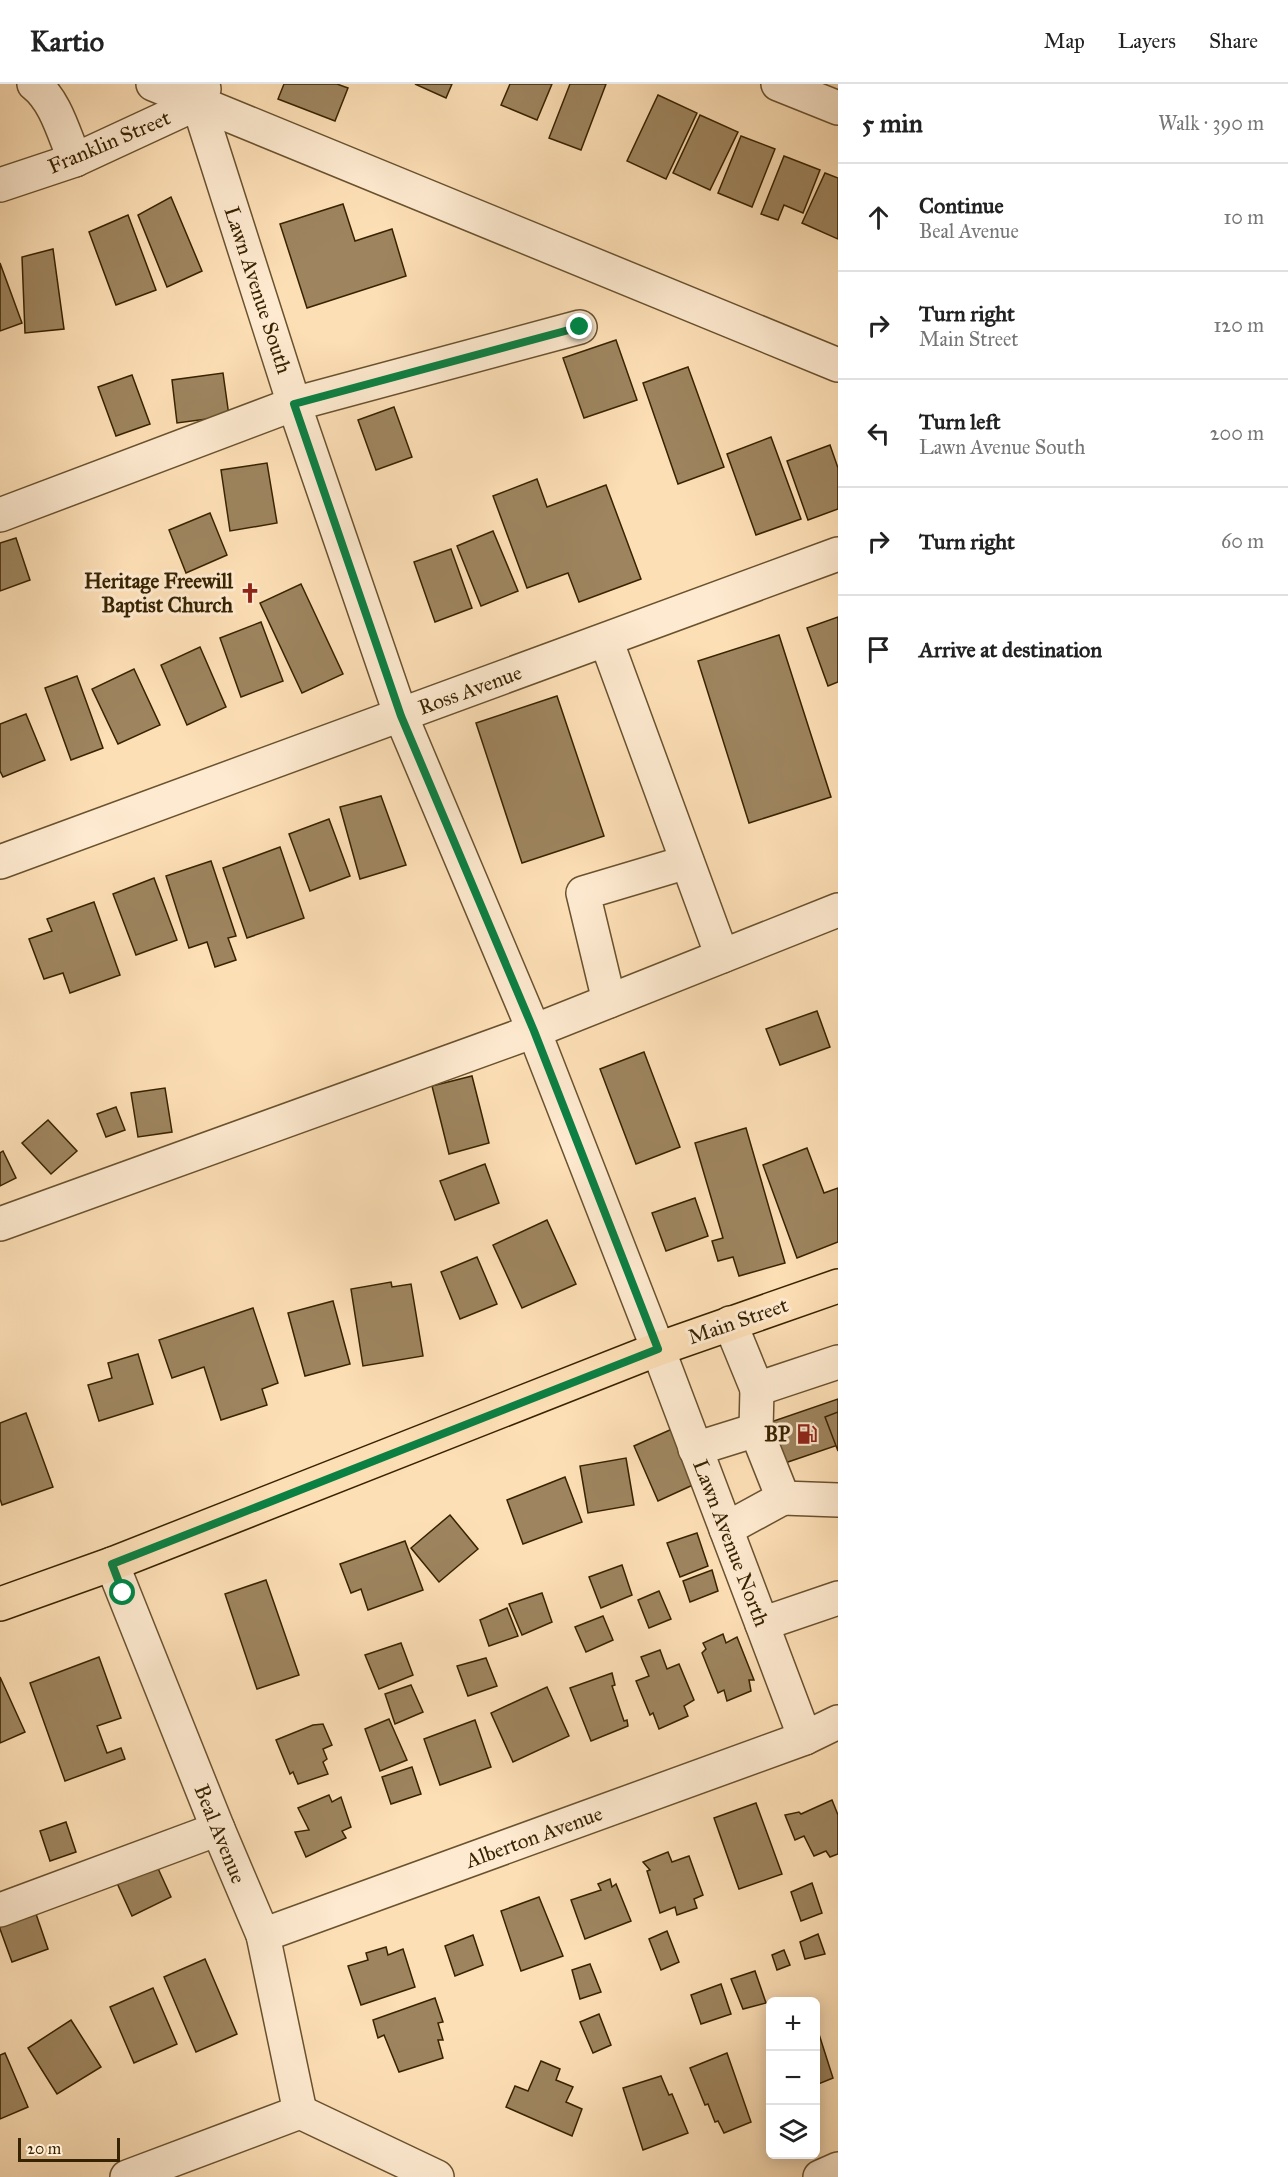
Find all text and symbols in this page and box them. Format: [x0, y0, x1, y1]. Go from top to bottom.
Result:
text: Kartio [30, 24, 104, 59]
text: Map [1044, 28, 1085, 54]
text: Layers [1118, 28, 1176, 54]
text: Share [1209, 28, 1258, 54]
street label: Franklin Street [44, 104, 175, 179]
text: 5 min [862, 107, 923, 139]
text: Walk · 390 m [1158, 111, 1264, 135]
text: Continue [919, 192, 1004, 219]
icon: ahead [862, 201, 895, 234]
street label: Lawn Avenue South [219, 203, 297, 377]
text: 10 m [1223, 205, 1264, 229]
text: Beal Avenue [919, 219, 1019, 243]
text: Turn right [919, 300, 1015, 327]
icon: right [862, 309, 895, 342]
route end [566, 313, 592, 339]
text: 120 m [1213, 313, 1264, 337]
text: Main Street [919, 327, 1018, 351]
text: Turn left [919, 408, 1001, 435]
icon: left [862, 417, 895, 450]
text: 200 m [1210, 421, 1264, 445]
text: Lawn Avenue South [919, 435, 1085, 459]
icon: right [862, 525, 895, 558]
text: Turn right [919, 528, 1015, 555]
text: 60 m [1221, 529, 1264, 553]
place label: Heritage Freewill Baptist Church [84, 568, 234, 618]
church icon: Heritage Freewill Baptist Church [238, 581, 262, 605]
icon: arrive [862, 633, 895, 666]
text: Arrive at destination [919, 636, 1102, 663]
street label: Ross Avenue [415, 659, 526, 721]
street label: Main Street [684, 1292, 792, 1350]
place label: BP [764, 1421, 790, 1447]
fuel station icon: BP [795, 1422, 819, 1446]
street label: Lawn Avenue North [687, 1456, 775, 1630]
route start [109, 1579, 135, 1605]
street label: Beal Avenue [188, 1781, 252, 1888]
street label: Alberton Avenue [461, 1800, 606, 1874]
map controls [766, 1997, 820, 2159]
button: + [766, 1997, 820, 2051]
button: − [766, 2051, 820, 2105]
button: layers [766, 2105, 820, 2159]
scale bar [18, 2135, 120, 2162]
text: 20 m [27, 2139, 61, 2158]

